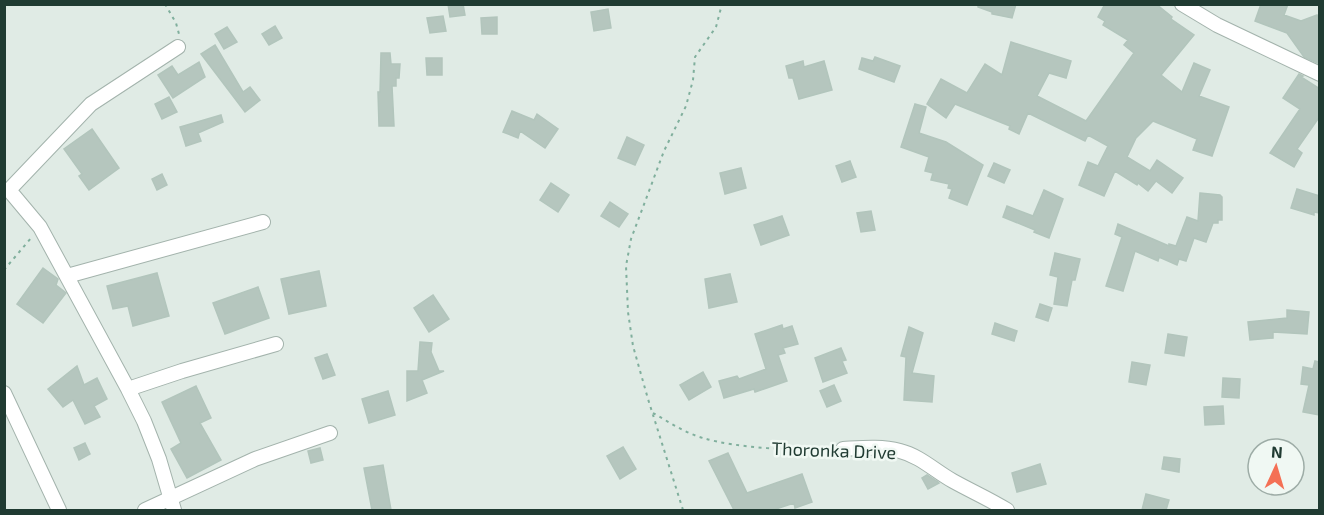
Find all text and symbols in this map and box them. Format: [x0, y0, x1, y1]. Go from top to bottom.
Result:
street label: Thoronka Drive [771, 437, 897, 463]
north arrow [1246, 437, 1306, 497]
text: N [1271, 442, 1284, 461]

